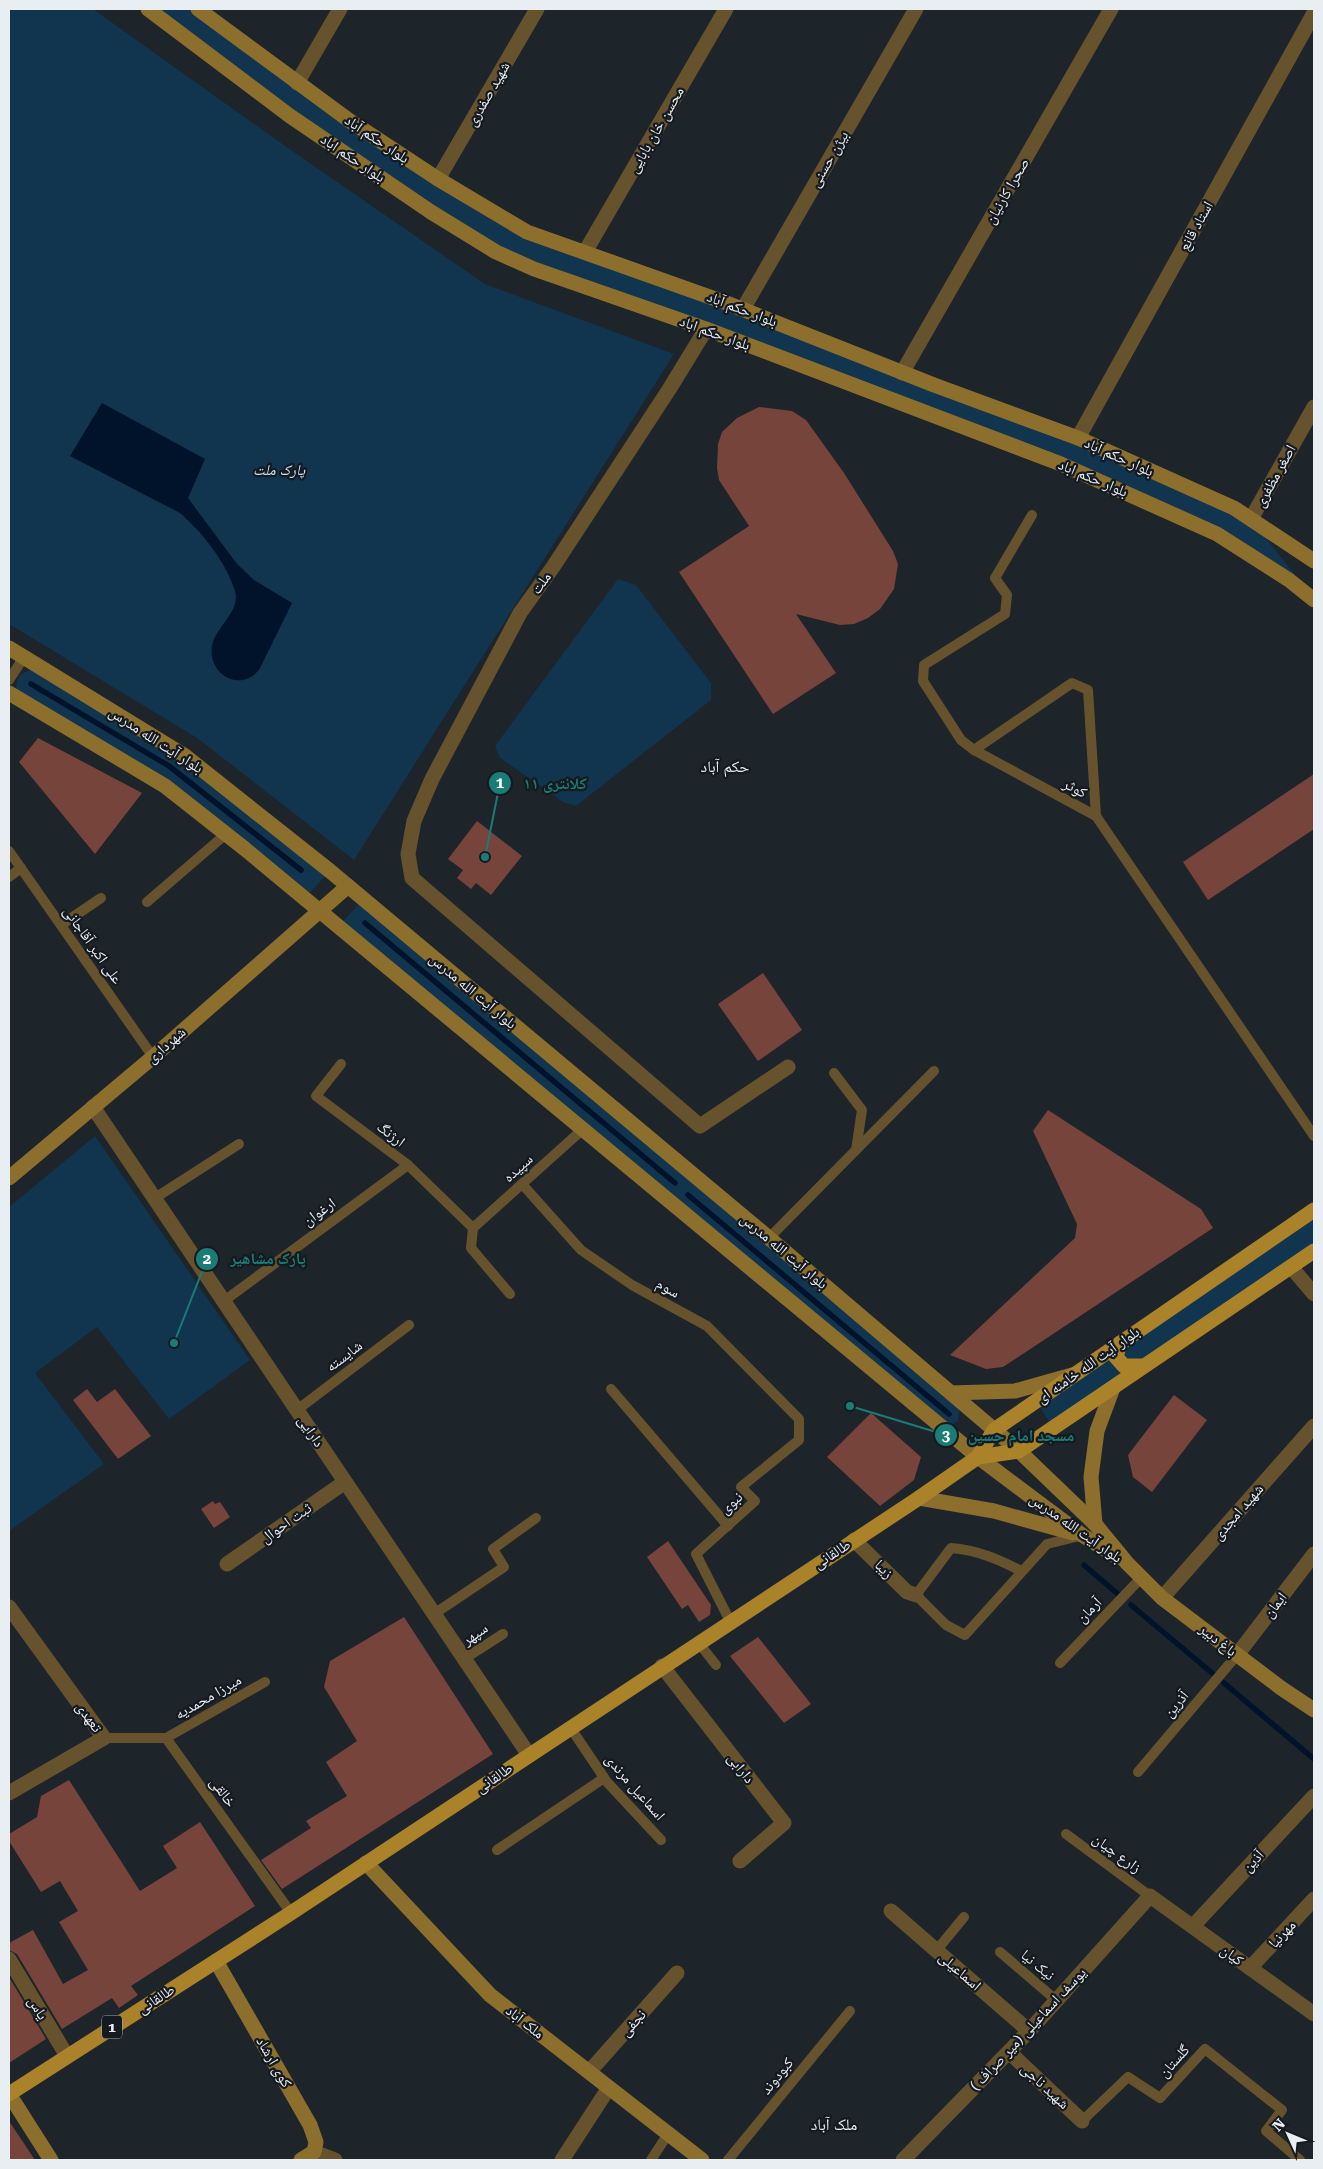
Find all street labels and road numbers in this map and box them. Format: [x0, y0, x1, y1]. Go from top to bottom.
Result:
street label: شهید صفدری [462, 58, 515, 130]
street label: محسن خان بابایی [624, 84, 689, 177]
street label: بلوار حکم آباد [341, 111, 413, 168]
street label: بیژن حسنی [806, 128, 853, 191]
street label: بلوار حکم اباد [317, 130, 389, 187]
street label: صحرا کارنیان [981, 155, 1034, 228]
street label: استاد قانع [1175, 198, 1218, 254]
street label: بلوار حکم آباد [704, 287, 780, 332]
street label: بلوار حکم اباد [677, 312, 753, 355]
street label: بلوار حکم آباد [1081, 434, 1156, 481]
street label: اصغر مظفری [1250, 442, 1300, 511]
street label: بلوار حکم اباد [1055, 455, 1130, 502]
street label: ملت [527, 568, 555, 598]
street label: بلوار آیت الله مدرس [105, 703, 206, 778]
street label: کوثر [1059, 774, 1090, 802]
street label: علی اکبر آقاجانی [59, 903, 127, 988]
street label: بلوار آیت الله مدرس [425, 949, 520, 1034]
street label: شهرداری [143, 1023, 190, 1068]
street label: ارژنگ [373, 1118, 409, 1150]
street label: سپیده [499, 1150, 537, 1186]
street label: ارغوان [299, 1194, 340, 1231]
street label: بلوار آیت الله مدرس [736, 1209, 831, 1294]
street label: سوم [653, 1274, 683, 1303]
street label: بلوار آیت الله خامنه ای [1033, 1323, 1144, 1408]
street label: شایسته [322, 1336, 366, 1376]
street label: دارایی [293, 1412, 328, 1451]
street label: شهید امجدی [1209, 1480, 1268, 1544]
street label: نبوی [716, 1488, 747, 1519]
street label: بلوار آیت الله مدرس [1026, 1489, 1126, 1567]
street label: ثبت احوال [257, 1499, 316, 1548]
street label: طالقانی [810, 1535, 855, 1574]
street label: زیبا [871, 1556, 897, 1582]
street label: ایمان [1259, 1589, 1291, 1622]
street label: آرمان [1073, 1593, 1107, 1627]
street label: سپهر [458, 1619, 491, 1650]
street label: باغ دبیر [1194, 1619, 1240, 1661]
street label: میرزا محمدیه [172, 1671, 244, 1723]
street label: آذرین [1160, 1686, 1194, 1722]
street label: تعهدی [71, 1698, 106, 1737]
street label: دارابی [723, 1749, 758, 1787]
street label: اسماعیل مرندی [600, 1750, 669, 1825]
street label: طالقانی [472, 1759, 517, 1798]
street label: خالقی [205, 1774, 240, 1811]
street label: زارع چیان [1089, 1829, 1145, 1878]
street label: آذین [1238, 1845, 1269, 1876]
street label: مهرنیا [1265, 1916, 1300, 1952]
street label: کیان [1216, 1941, 1247, 1970]
street label: نیک نیا [1018, 1946, 1058, 1984]
street label: اسماعیلی [934, 1948, 985, 1995]
street label: یوسف اسماعیلی (میر صراف ) [966, 1963, 1091, 2095]
street label: طالقانی [134, 1980, 179, 2019]
street label: یاس [23, 1993, 52, 2024]
street label: ملک آباد [502, 2001, 548, 2043]
street label: نجفی [616, 2006, 651, 2041]
road number: 1 [102, 2015, 122, 2038]
street label: کوی ارشاد [251, 2033, 296, 2091]
street label: گلستان [1155, 2041, 1194, 2082]
street label: کبودوند [757, 2054, 797, 2098]
street label: شهید ناجی [1016, 2059, 1073, 2114]

